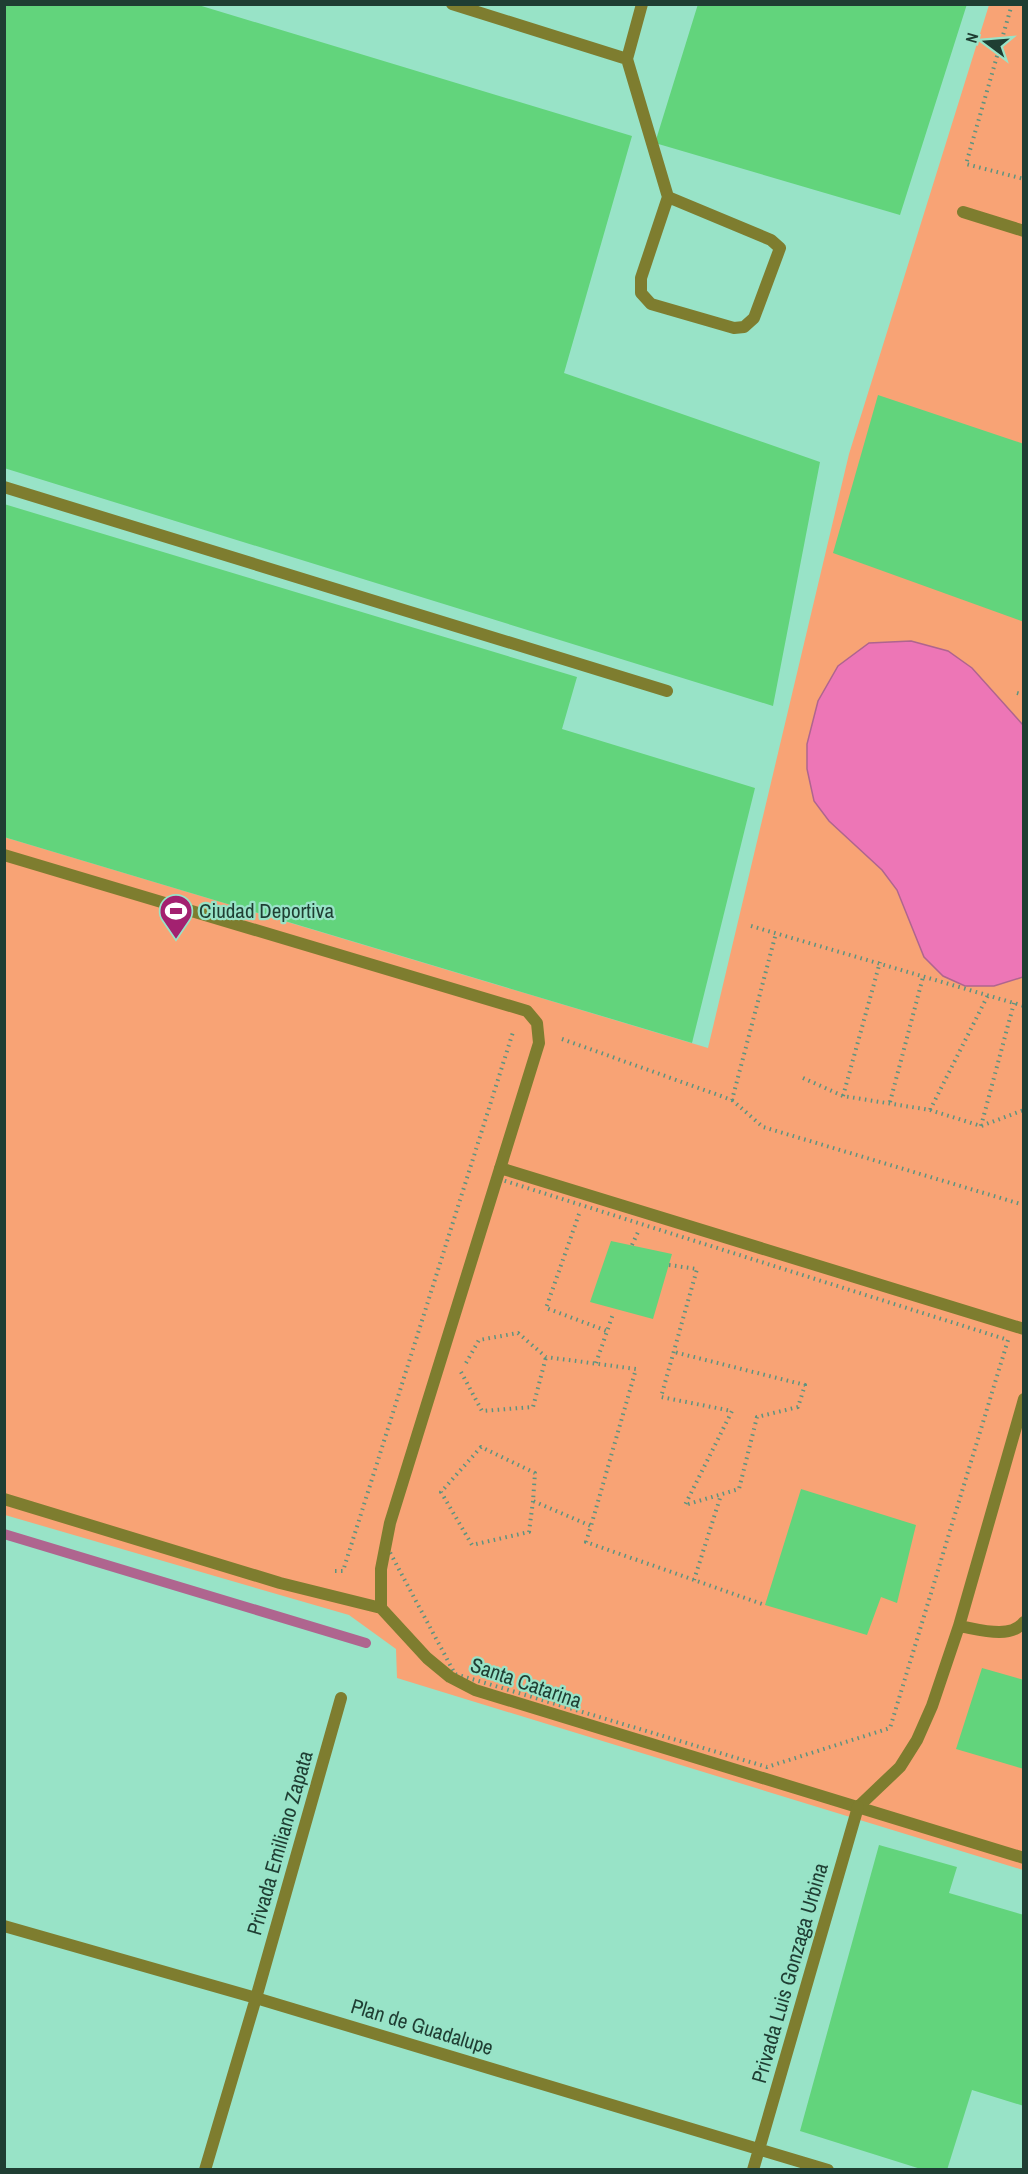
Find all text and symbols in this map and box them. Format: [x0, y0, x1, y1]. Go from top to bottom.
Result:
north arrow [956, 12, 1016, 72]
text: N [960, 30, 983, 45]
sports icon: Ciudad Deportiva [158, 893, 194, 940]
place label: Ciudad Deportiva [199, 896, 334, 925]
street label: Santa Catarina [467, 1650, 586, 1715]
street label: Privada Emiliano Zapata [239, 1747, 320, 1938]
street label: Privada Luis Gonzaga Urbina [744, 1859, 835, 2086]
street label: Plan de Guadalupe [347, 1991, 497, 2062]

